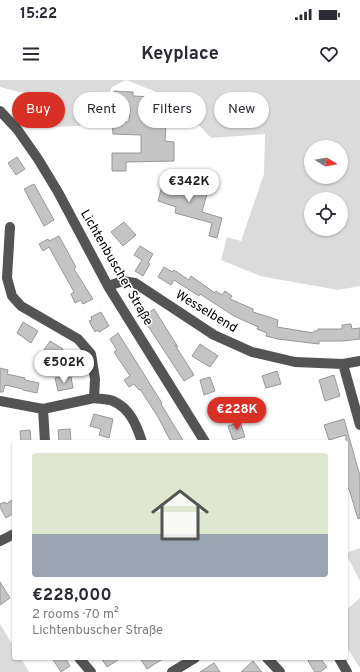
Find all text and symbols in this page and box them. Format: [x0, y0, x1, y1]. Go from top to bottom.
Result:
text: 15:22 [20, 5, 57, 24]
icon: menu [20, 43, 42, 65]
text: Keyplace [141, 43, 219, 66]
icon: heart [318, 43, 340, 65]
chip: Buy [12, 92, 65, 128]
chip: Rent [73, 92, 130, 128]
chip: Filters [138, 92, 206, 128]
chip: New [214, 92, 269, 128]
north arrow [304, 140, 348, 184]
map controls [304, 140, 348, 236]
pin: €342K [161, 169, 217, 203]
text: €342K [168, 174, 210, 190]
button: locate [304, 192, 348, 236]
street label: Lichtenbuscher Straße [76, 207, 156, 329]
street label: Wesselbend [172, 287, 240, 337]
pin: €502K [36, 350, 92, 384]
text: €502K [43, 355, 85, 371]
pin: €228K [209, 397, 265, 431]
text: €228K [216, 402, 258, 418]
icon: home [144, 479, 216, 551]
text: €228,000 [32, 585, 112, 607]
text: 2 rooms · 70 m² [32, 607, 119, 623]
text: Lichtenbuscher Straße [32, 623, 163, 639]

